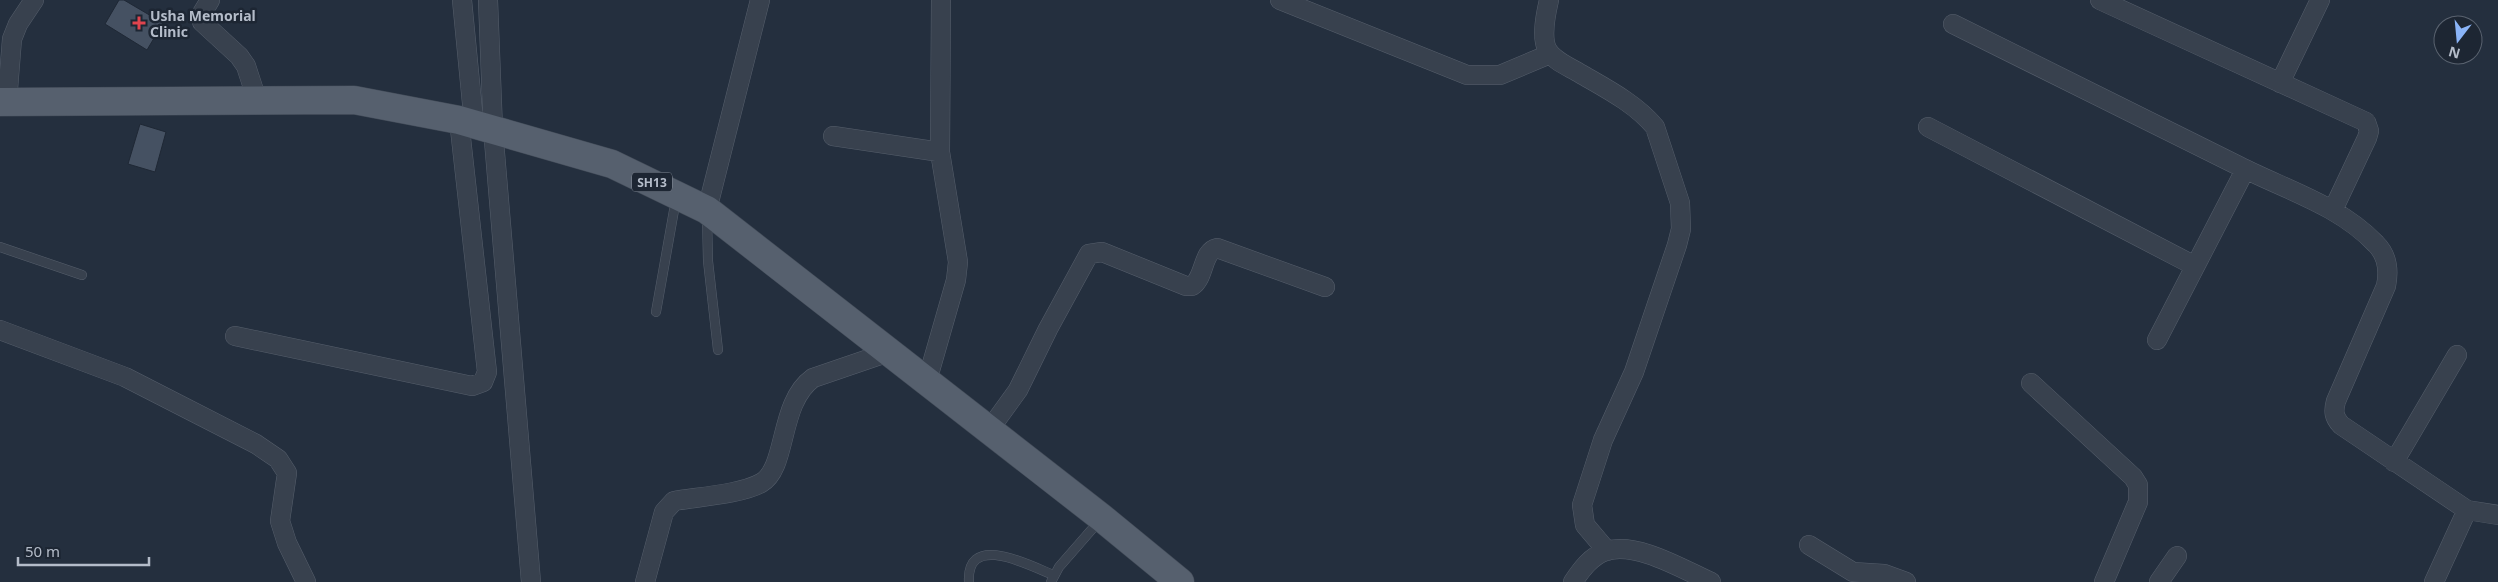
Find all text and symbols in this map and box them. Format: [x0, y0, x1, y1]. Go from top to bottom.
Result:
place label: Usha Memorial Clinic [150, 6, 256, 41]
north arrow [2433, 15, 2483, 65]
marker: Usha Memorial Clinic [132, 16, 146, 30]
text: N [2446, 42, 2462, 64]
road number: SH13 [632, 172, 672, 192]
scale bar [18, 534, 149, 566]
text: 50 m [25, 541, 60, 561]

